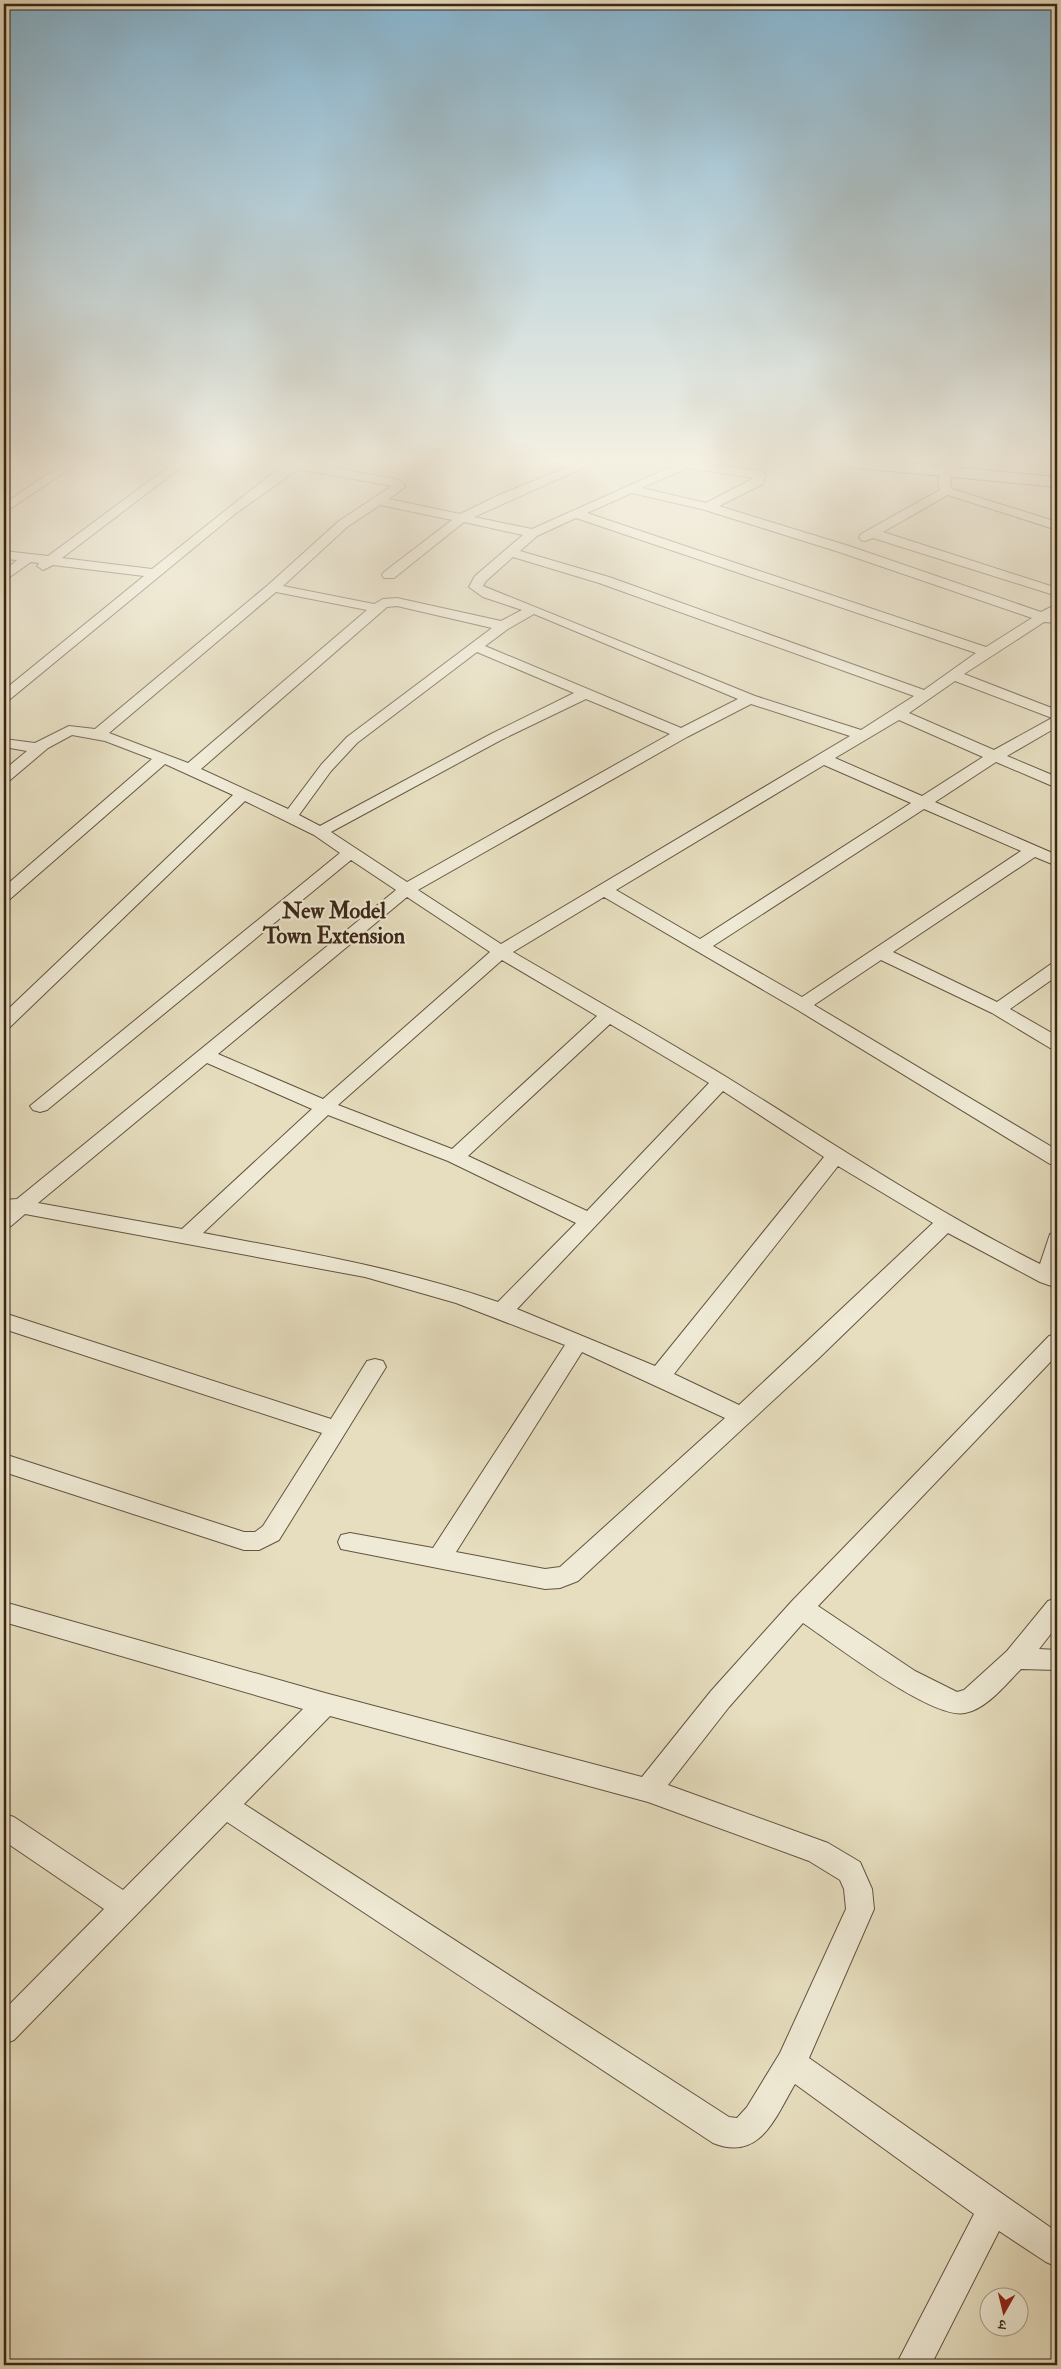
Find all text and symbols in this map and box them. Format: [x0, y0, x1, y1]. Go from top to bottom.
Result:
district label: New Model Town Extension [262, 897, 406, 950]
north arrow [978, 2286, 1028, 2336]
text: उ [997, 2315, 1008, 2333]

